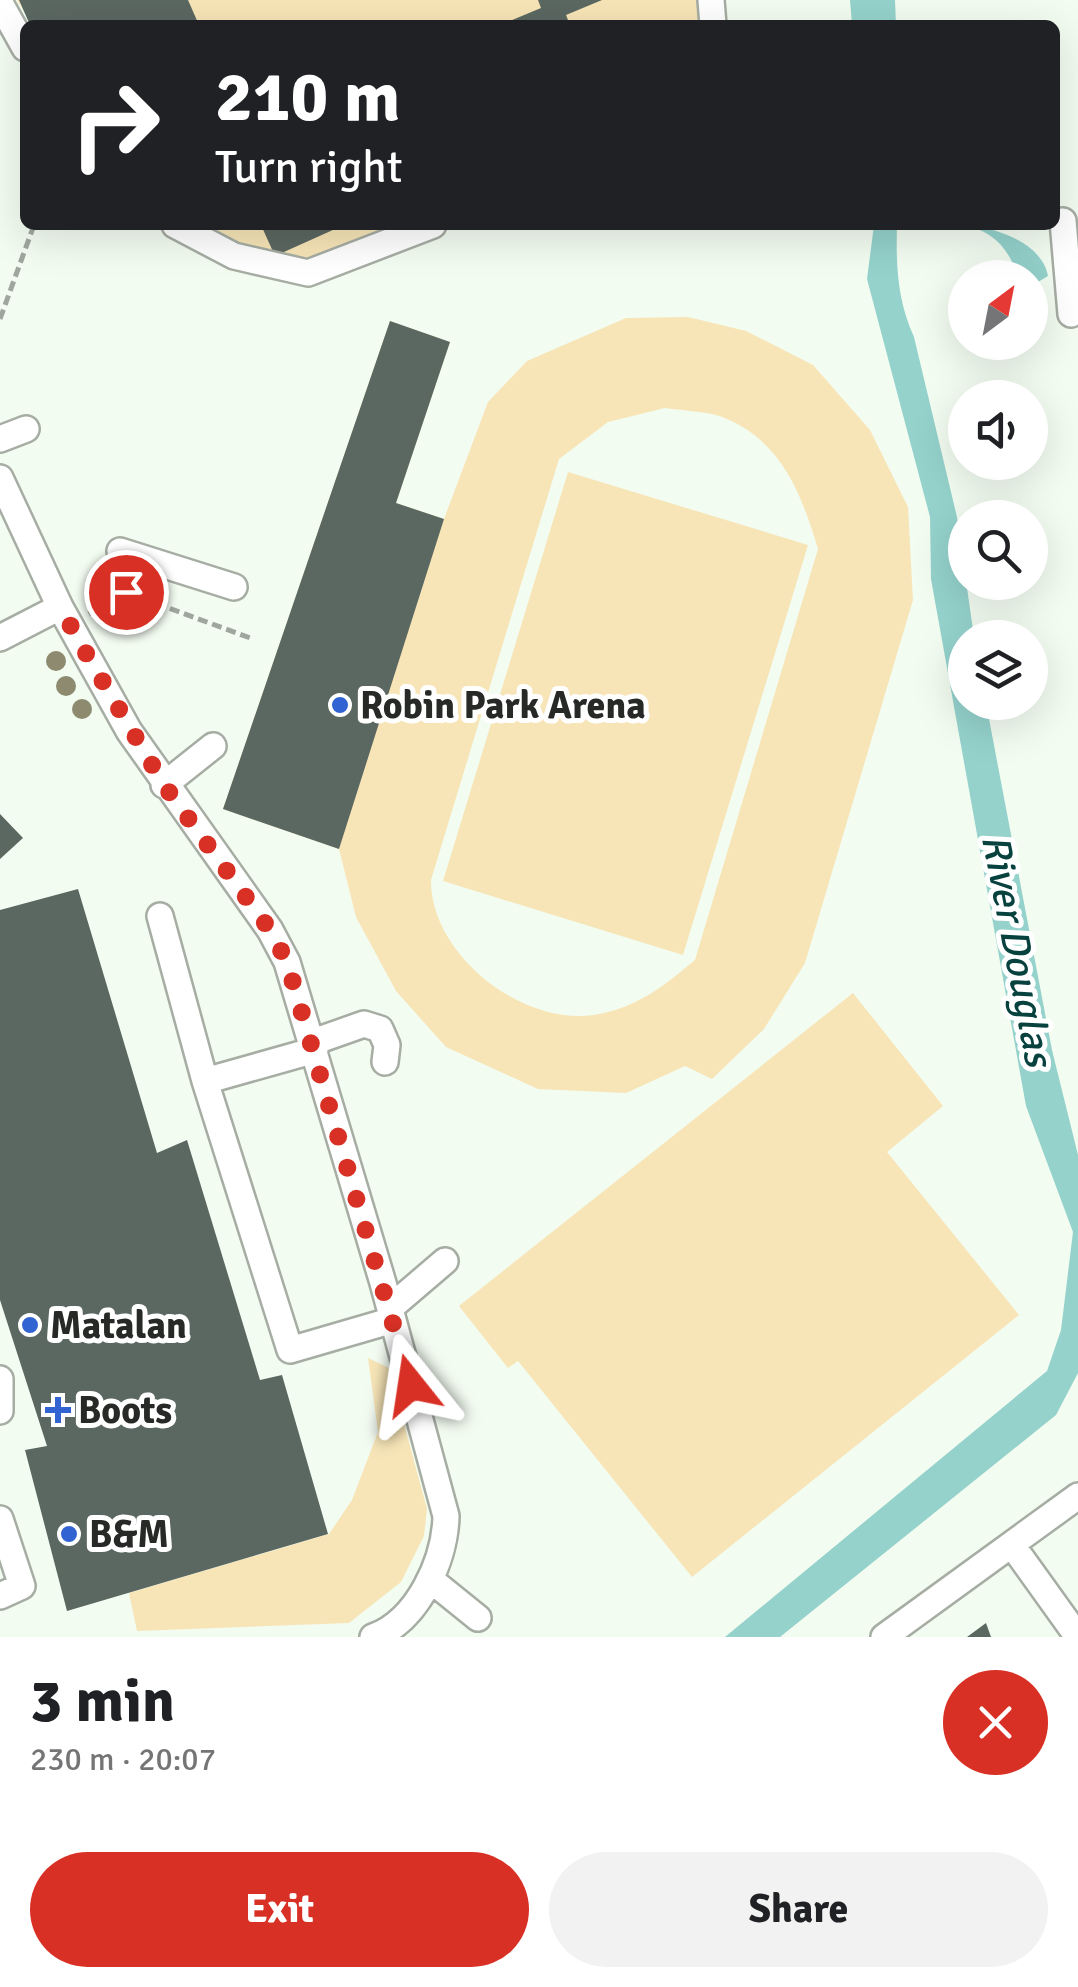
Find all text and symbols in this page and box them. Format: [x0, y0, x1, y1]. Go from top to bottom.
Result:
text: 210 m [215, 54, 400, 140]
icon: right [50, 60, 180, 190]
text: Turn right [215, 140, 403, 195]
north arrow [948, 260, 1048, 360]
map controls [948, 260, 1048, 720]
button: sound [948, 380, 1048, 480]
button: search [948, 500, 1048, 600]
pin [84, 550, 169, 635]
icon: arrive [99, 565, 154, 620]
button: layers [948, 620, 1048, 720]
place label: Robin Park Arena [360, 682, 646, 729]
marker: Robin Park Arena [329, 694, 351, 716]
water label: River Douglas [970, 830, 1065, 1074]
place label: Matalan [50, 1302, 187, 1349]
marker: Matalan [19, 1314, 41, 1336]
position arrow [359, 1333, 463, 1437]
place label: Boots [78, 1387, 172, 1434]
marker: Boots [47, 1399, 69, 1421]
place label: B&M [89, 1511, 169, 1558]
marker: B&M [58, 1523, 80, 1545]
text: 3 min [30, 1665, 175, 1739]
button: close [943, 1670, 1048, 1775]
text: 230 m · 20:07 [30, 1740, 216, 1779]
button: Exit [30, 1852, 529, 1967]
button: Share [549, 1852, 1048, 1967]

